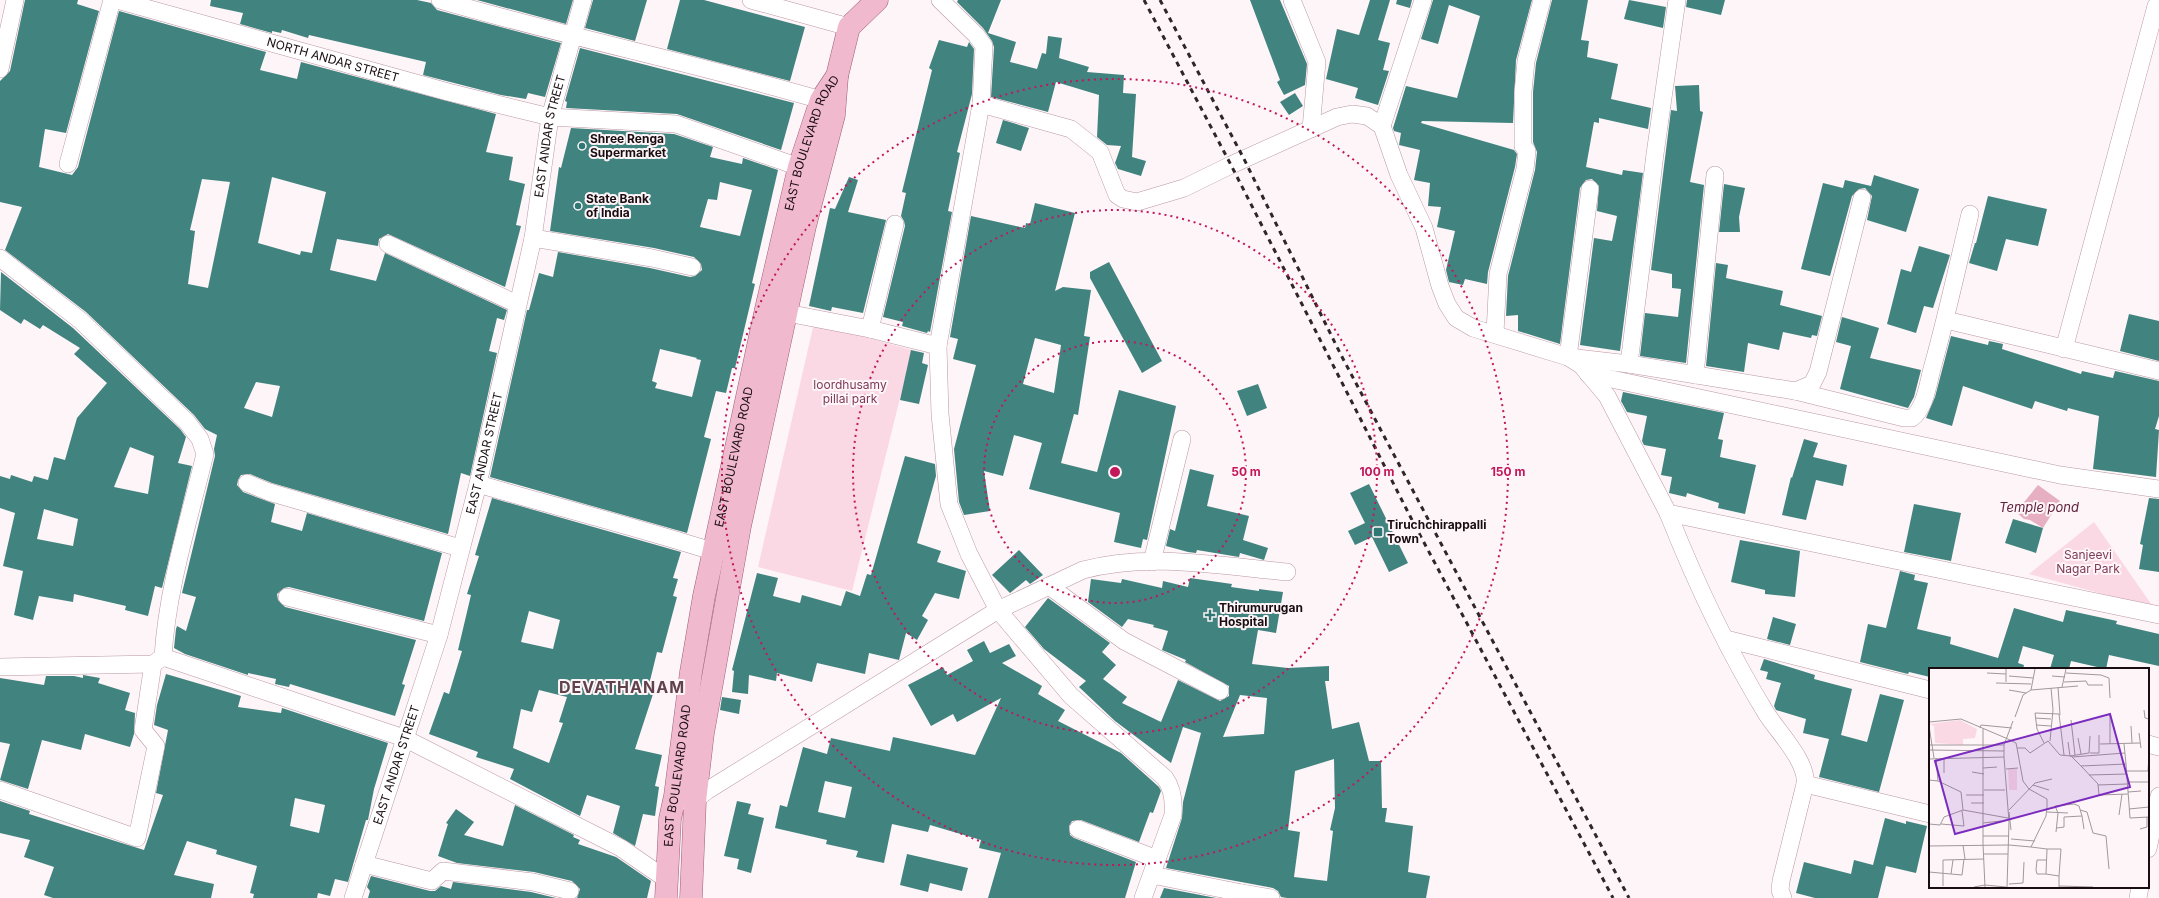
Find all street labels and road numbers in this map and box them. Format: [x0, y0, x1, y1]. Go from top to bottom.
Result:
street label: NORTH ANDAR STREET [265, 34, 401, 85]
street label: EAST BOULEVARD ROAD [781, 72, 842, 212]
street label: EAST ANDAR STREET [531, 73, 569, 198]
street label: EAST BOULEVARD ROAD [711, 385, 756, 528]
street label: EAST ANDAR STREET [463, 391, 505, 516]
street label: EAST ANDAR STREET [370, 703, 423, 826]
street label: EAST BOULEVARD ROAD [661, 704, 694, 847]

